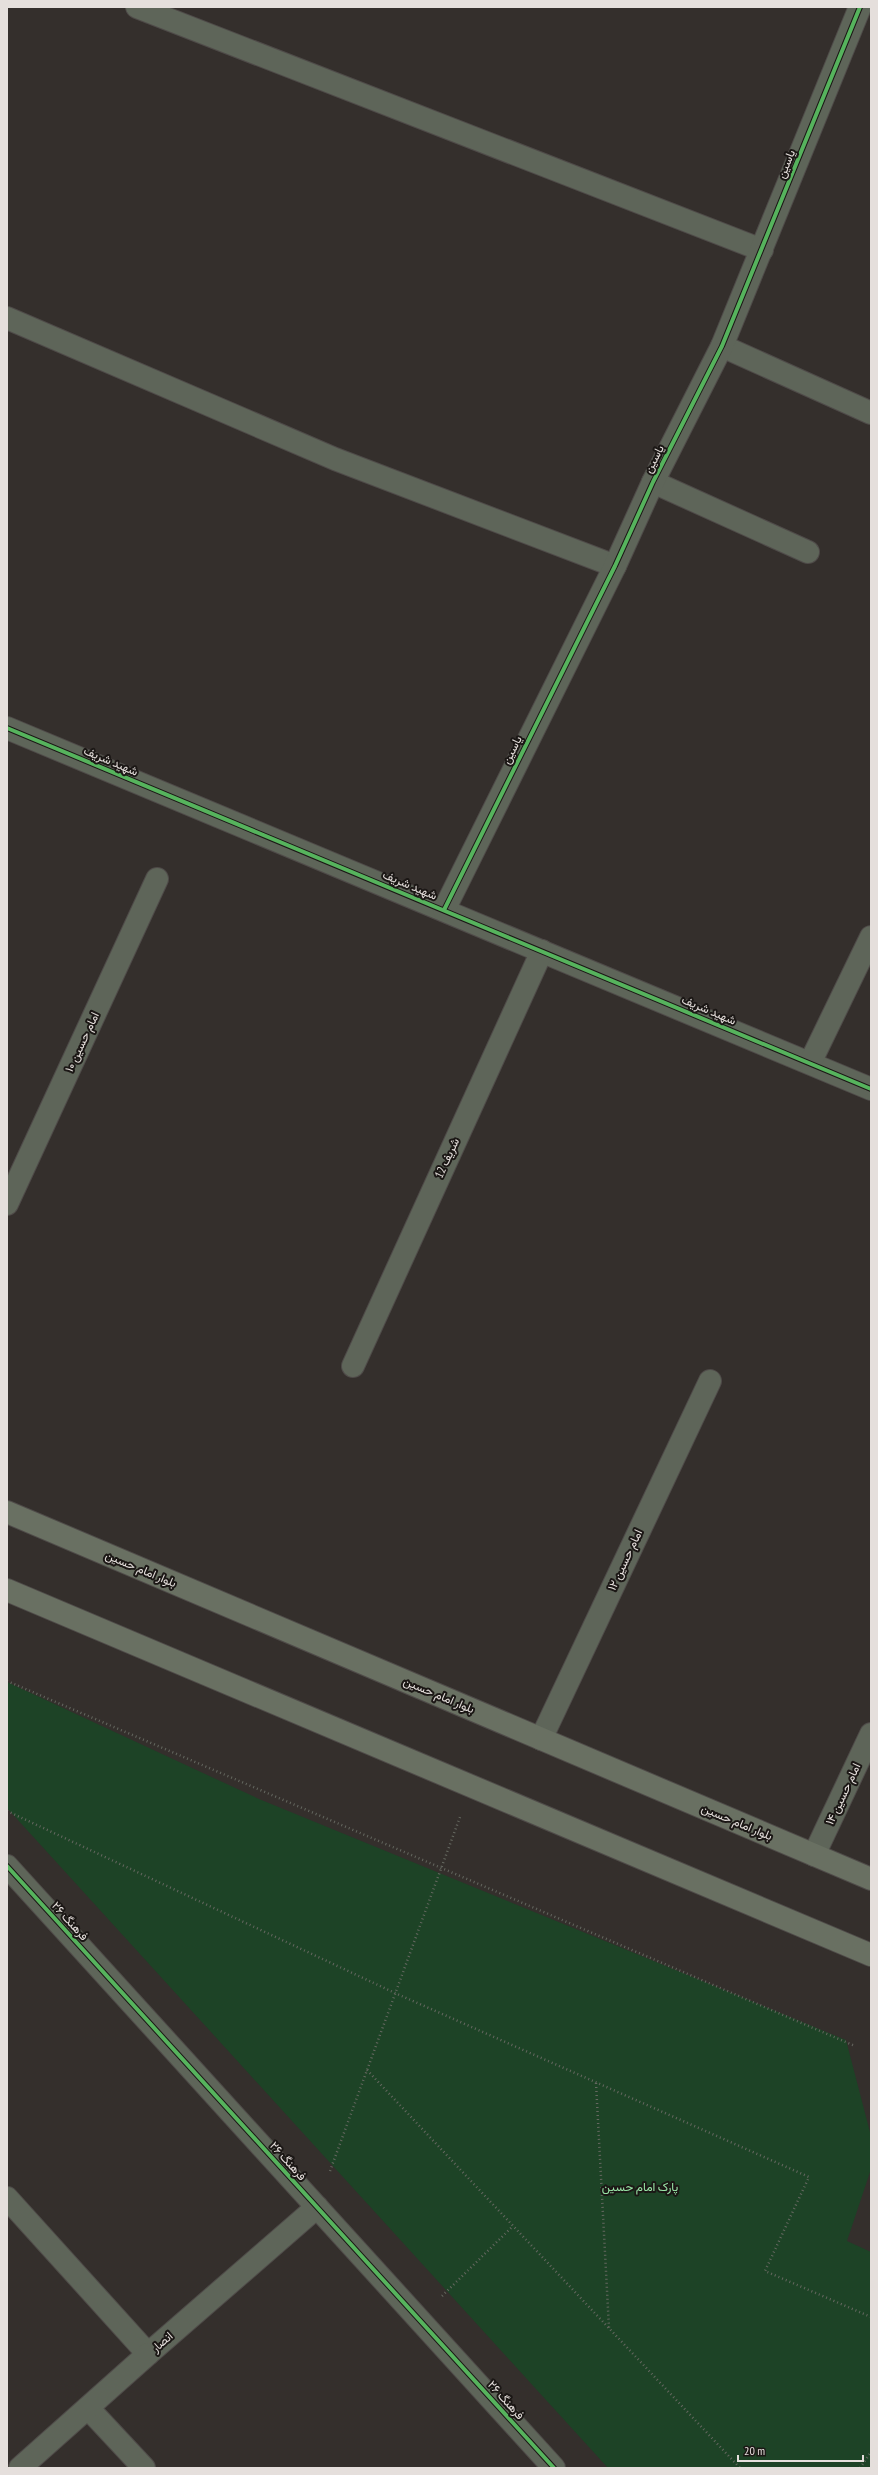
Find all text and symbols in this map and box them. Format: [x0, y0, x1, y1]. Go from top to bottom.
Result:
street label: یاسین [773, 147, 799, 181]
street label: یاسین [640, 442, 668, 476]
street label: یاسین [498, 733, 526, 767]
street label: شهید شریف [81, 742, 141, 780]
street label: شهید شریف [380, 866, 440, 904]
street label: شهید شریف [679, 991, 739, 1029]
street label: امام حسین ۱۰ [61, 1009, 103, 1075]
street label: شریف 12 [431, 1135, 463, 1181]
street label: امام حسین ۱۲ [604, 1527, 646, 1593]
street label: بلوار امام حسین [103, 1547, 179, 1591]
street label: بلوار امام حسین [401, 1673, 477, 1717]
street label: امام حسین ۱۴ [822, 1760, 864, 1828]
street label: بلوار امام حسین [699, 1800, 775, 1844]
street label: فرهنگ ۲۶ [48, 1898, 92, 1944]
street label: فرهنگ ۲۶ [266, 2138, 310, 2184]
park label: پارک امام حسین [602, 2179, 679, 2195]
street label: انصار [147, 2328, 176, 2356]
street label: فرهنگ ۲۶ [484, 2377, 528, 2423]
scale bar [738, 2437, 863, 2463]
text: 20 m [744, 2443, 765, 2458]

